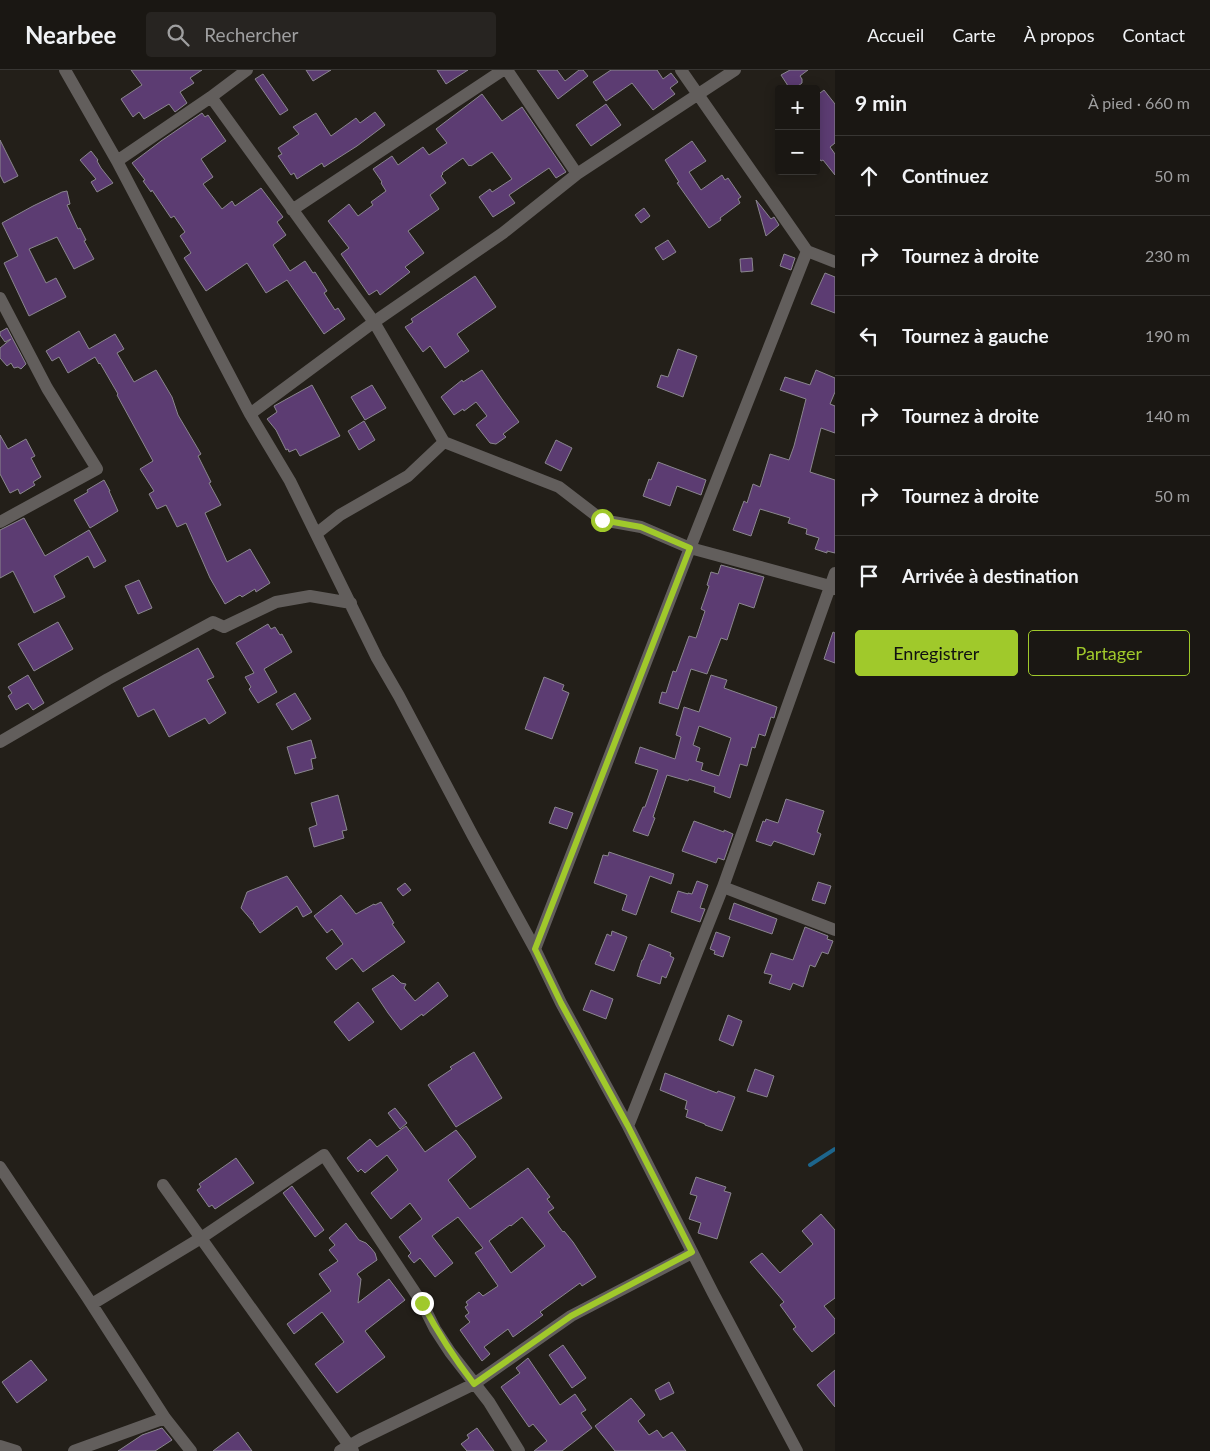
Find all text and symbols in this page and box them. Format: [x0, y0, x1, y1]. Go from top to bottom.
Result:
search box [146, 12, 496, 57]
text: Nearbee [25, 20, 116, 49]
icon: search [164, 21, 192, 49]
text: Rechercher [204, 23, 299, 46]
text: Accueil [867, 24, 924, 46]
text: Carte [952, 24, 996, 46]
text: À propos [1024, 24, 1095, 46]
text: Contact [1123, 24, 1185, 46]
map controls [775, 85, 820, 175]
button: + [775, 85, 820, 130]
text: 9 min [855, 90, 907, 115]
text: À pied · 660 m [1088, 93, 1190, 112]
button: − [775, 130, 820, 175]
icon: ahead [855, 162, 883, 190]
text: Continuez [902, 164, 988, 187]
text: 50 m [1154, 166, 1190, 185]
icon: right [855, 242, 883, 270]
text: Tournez à droite [902, 244, 1039, 267]
text: 230 m [1145, 246, 1190, 265]
icon: left [855, 322, 883, 350]
text: Tournez à gauche [902, 324, 1049, 347]
text: 190 m [1145, 326, 1190, 345]
icon: right [855, 402, 883, 430]
text: Tournez à droite [902, 404, 1039, 427]
text: 140 m [1145, 406, 1190, 425]
icon: right [855, 482, 883, 510]
text: Tournez à droite [902, 484, 1039, 507]
text: 50 m [1154, 486, 1190, 505]
route start [591, 509, 614, 532]
icon: arrive [855, 562, 883, 590]
text: Arrivée à destination [902, 564, 1079, 587]
button: Enregistrer [855, 630, 1018, 676]
button: Partager [1028, 630, 1190, 676]
route end [411, 1292, 434, 1315]

